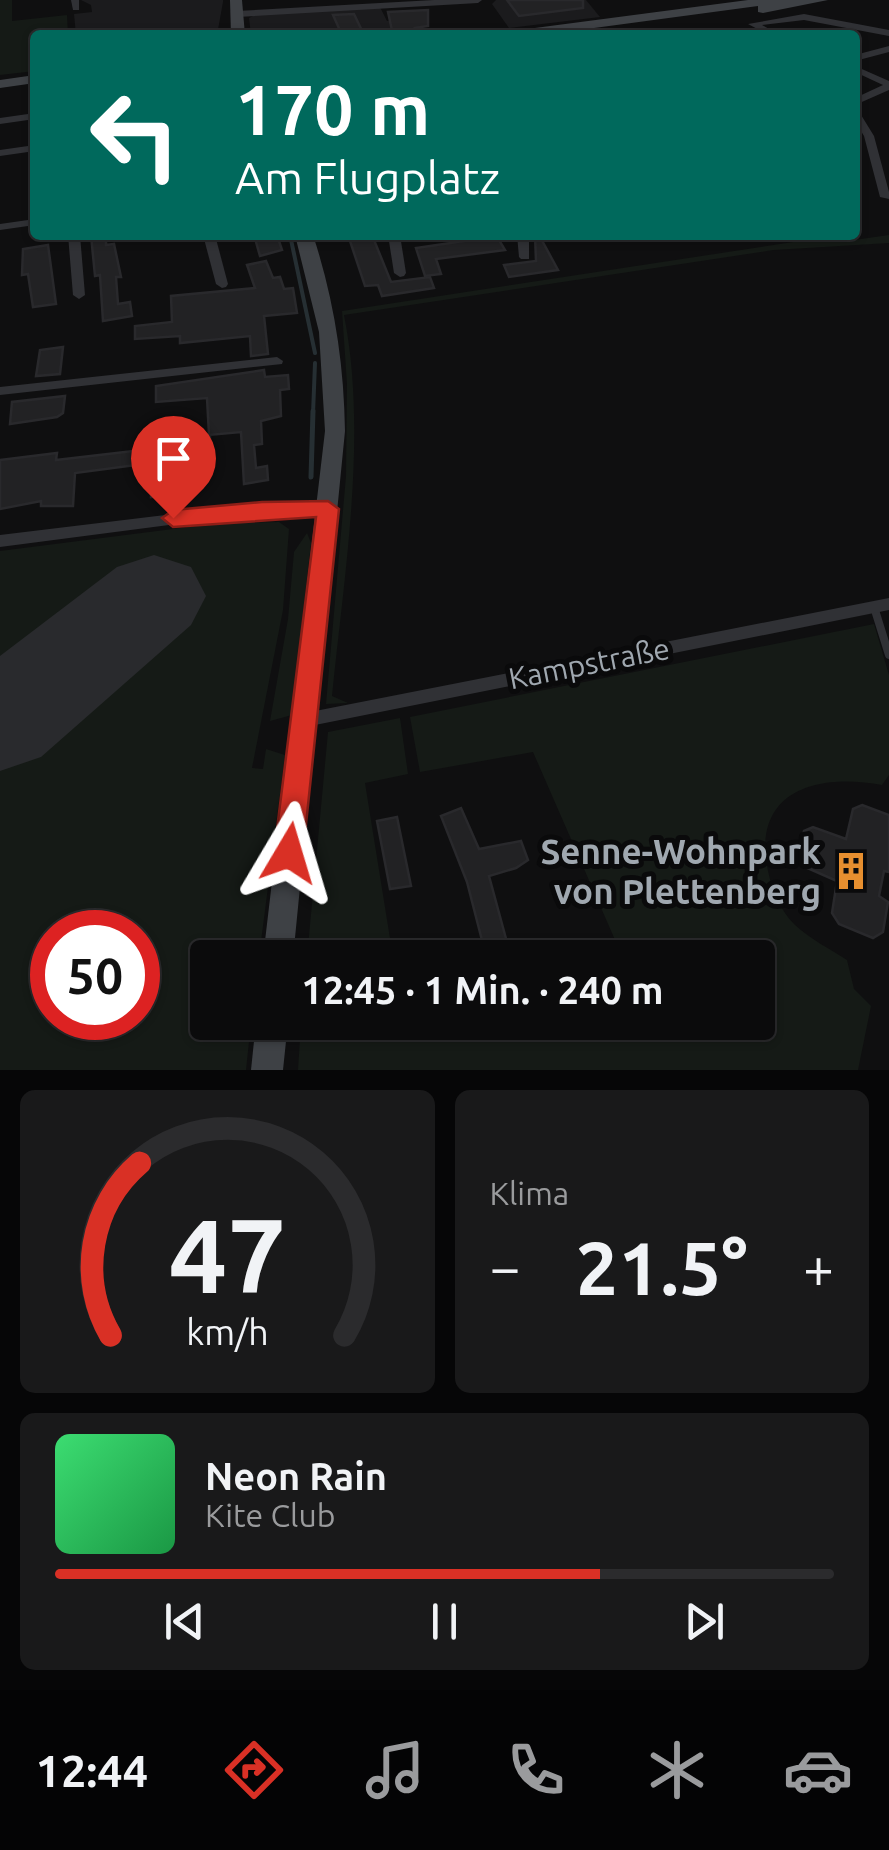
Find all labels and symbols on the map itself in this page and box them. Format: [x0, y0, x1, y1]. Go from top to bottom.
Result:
pin [131, 416, 216, 519]
street label: Kampstraße [506, 631, 672, 695]
position arrow [237, 801, 341, 905]
place label: Senne-Wohnpark von Plettenberg [540, 831, 821, 911]
building icon: Senne-Wohnpark von Plettenberg [830, 850, 872, 892]
speed limit sign: 50 [30, 910, 160, 1040]

